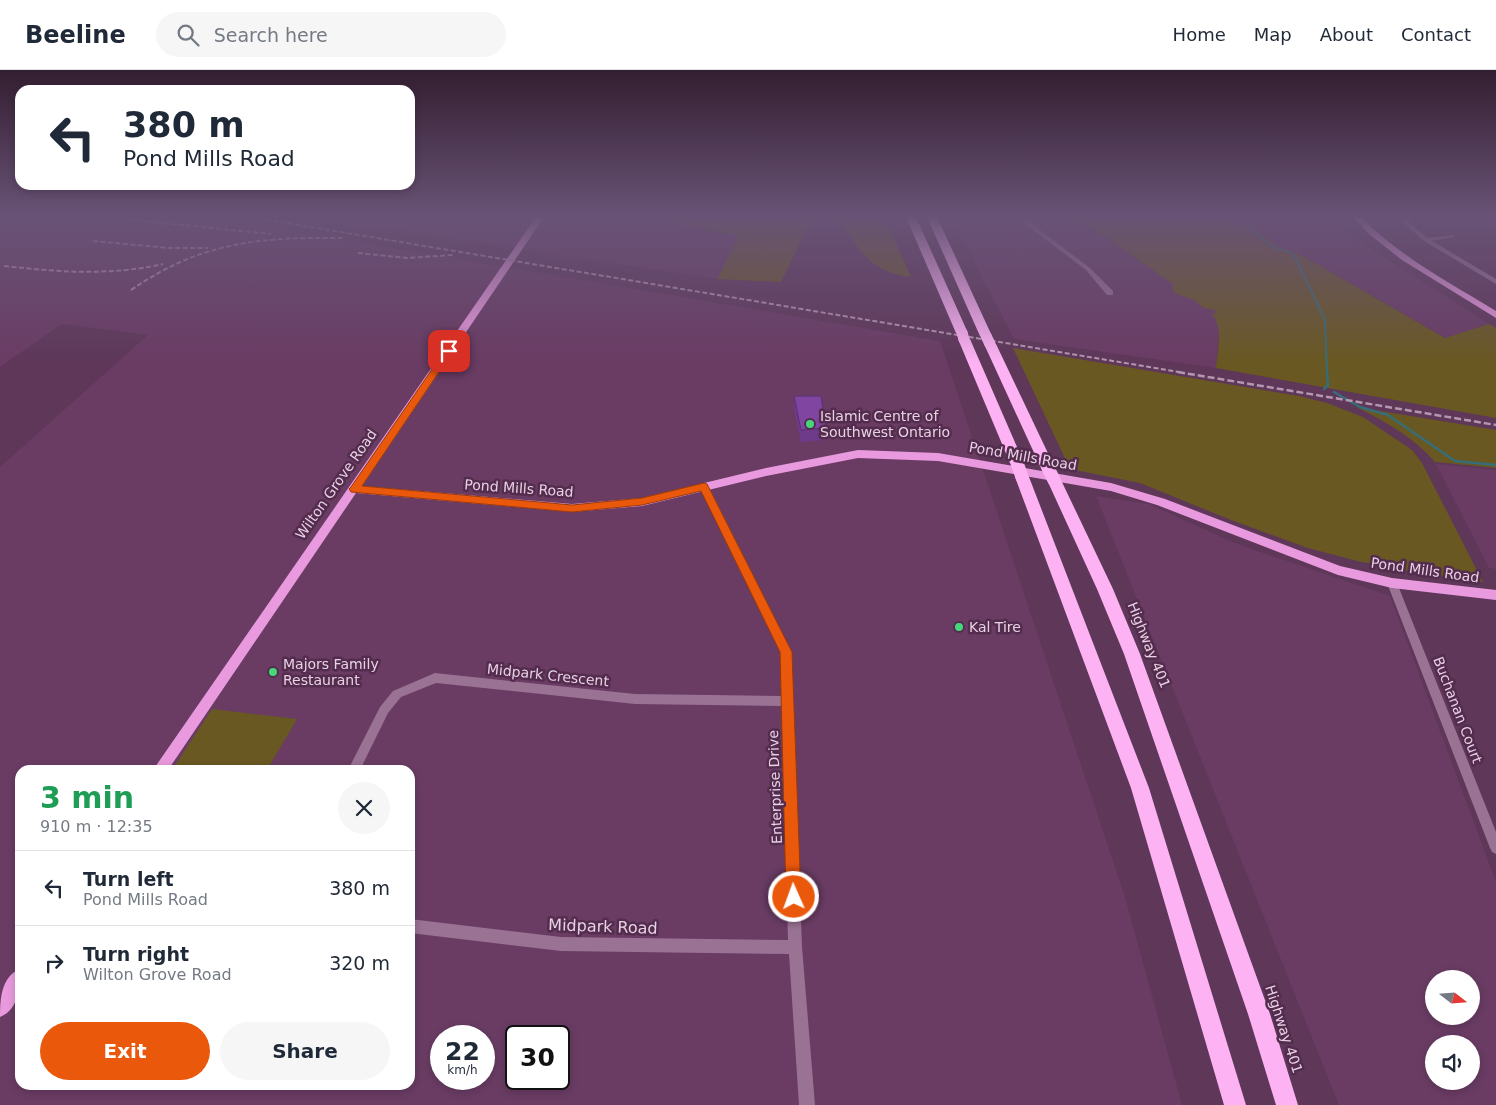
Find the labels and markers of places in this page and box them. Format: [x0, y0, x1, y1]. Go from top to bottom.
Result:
pin [428, 330, 470, 372]
place label: Islamic Centre of Southwest Ontario [820, 408, 950, 440]
marker: Islamic Centre of Southwest Ontario [804, 418, 816, 430]
place label: Kal Tire [969, 619, 1021, 635]
marker: Kal Tire [953, 621, 965, 633]
place label: Majors Family Restaurant [283, 656, 379, 688]
marker: Majors Family Restaurant [267, 666, 279, 678]

